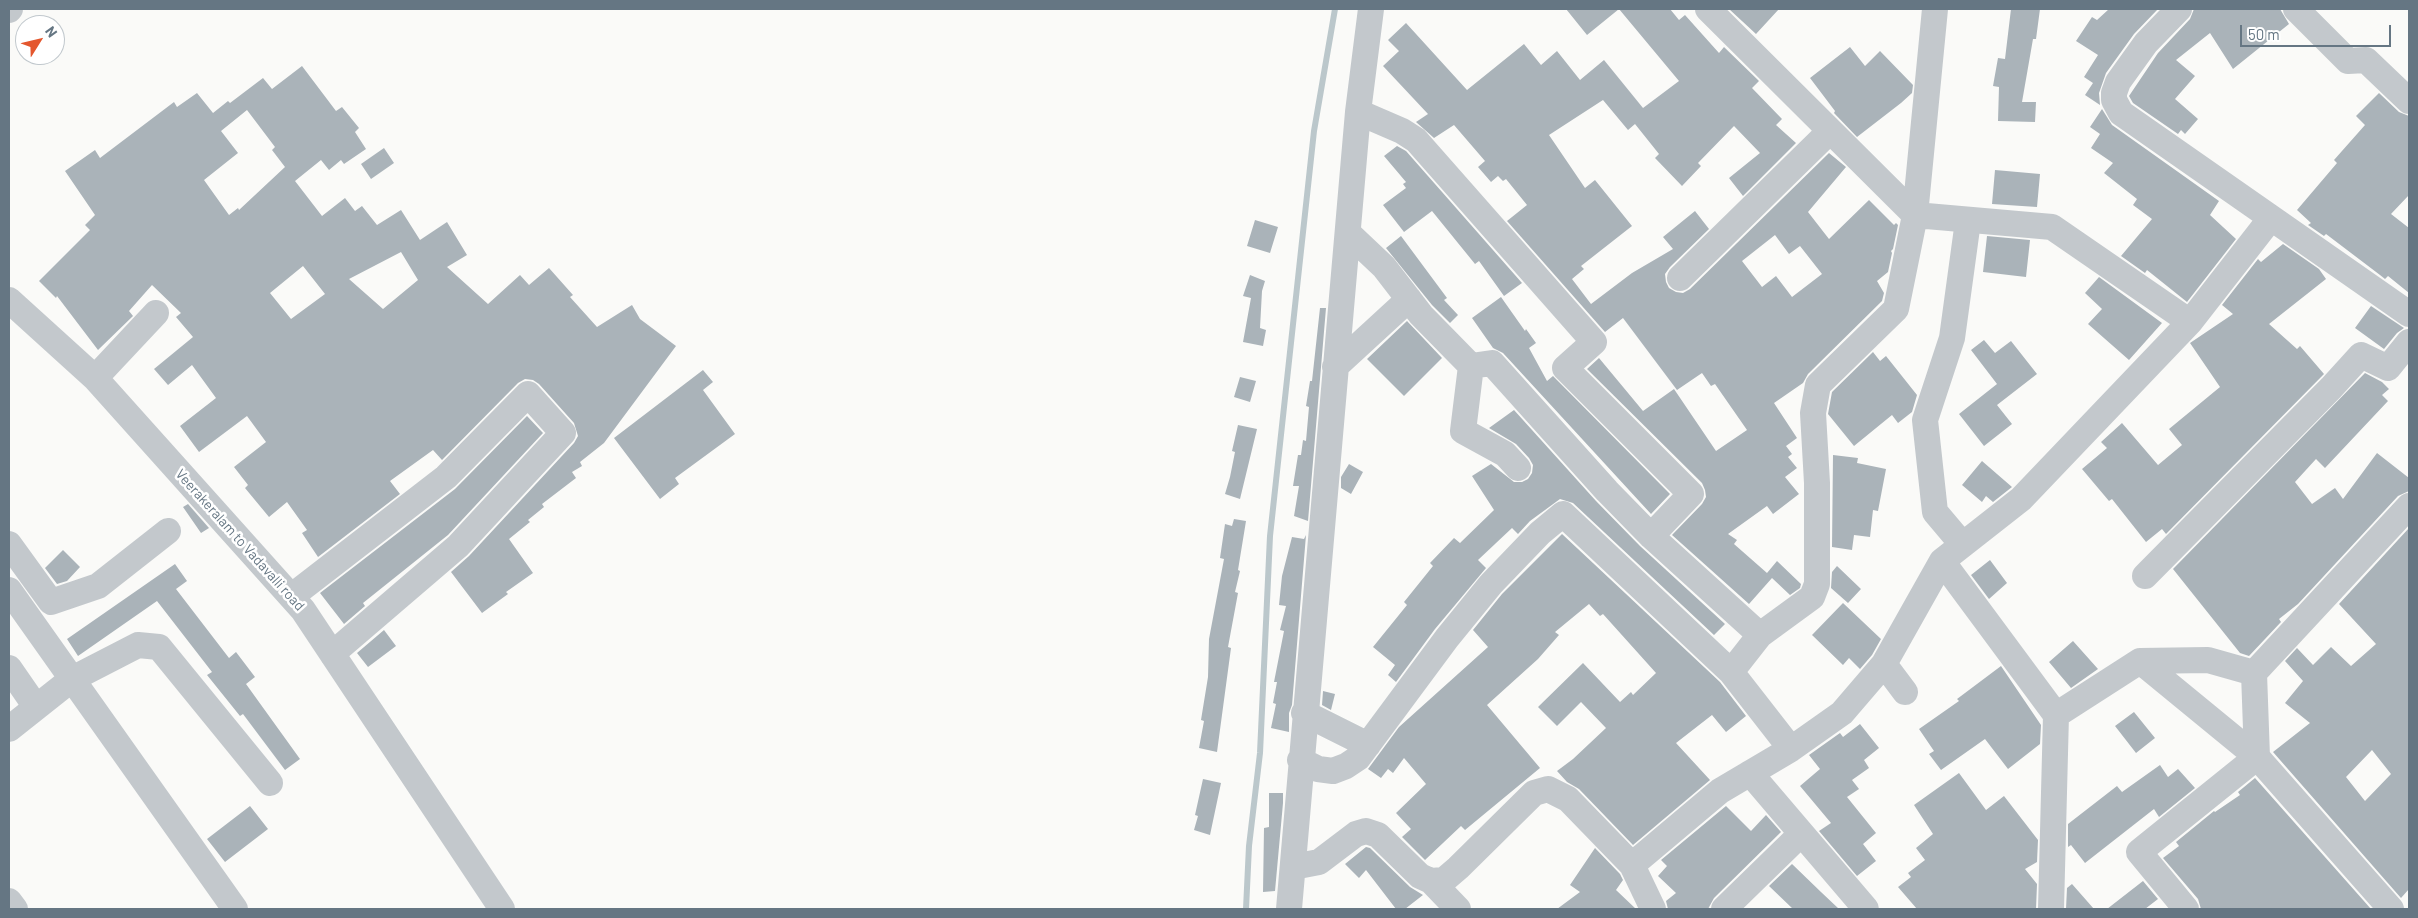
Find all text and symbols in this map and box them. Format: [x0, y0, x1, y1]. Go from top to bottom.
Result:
north arrow [15, 15, 65, 65]
scale bar [2243, 15, 2394, 47]
text: N [42, 23, 61, 40]
text: 50 m [2248, 25, 2280, 43]
street label: Veerakeralam to Vadavalli road [172, 466, 308, 614]

